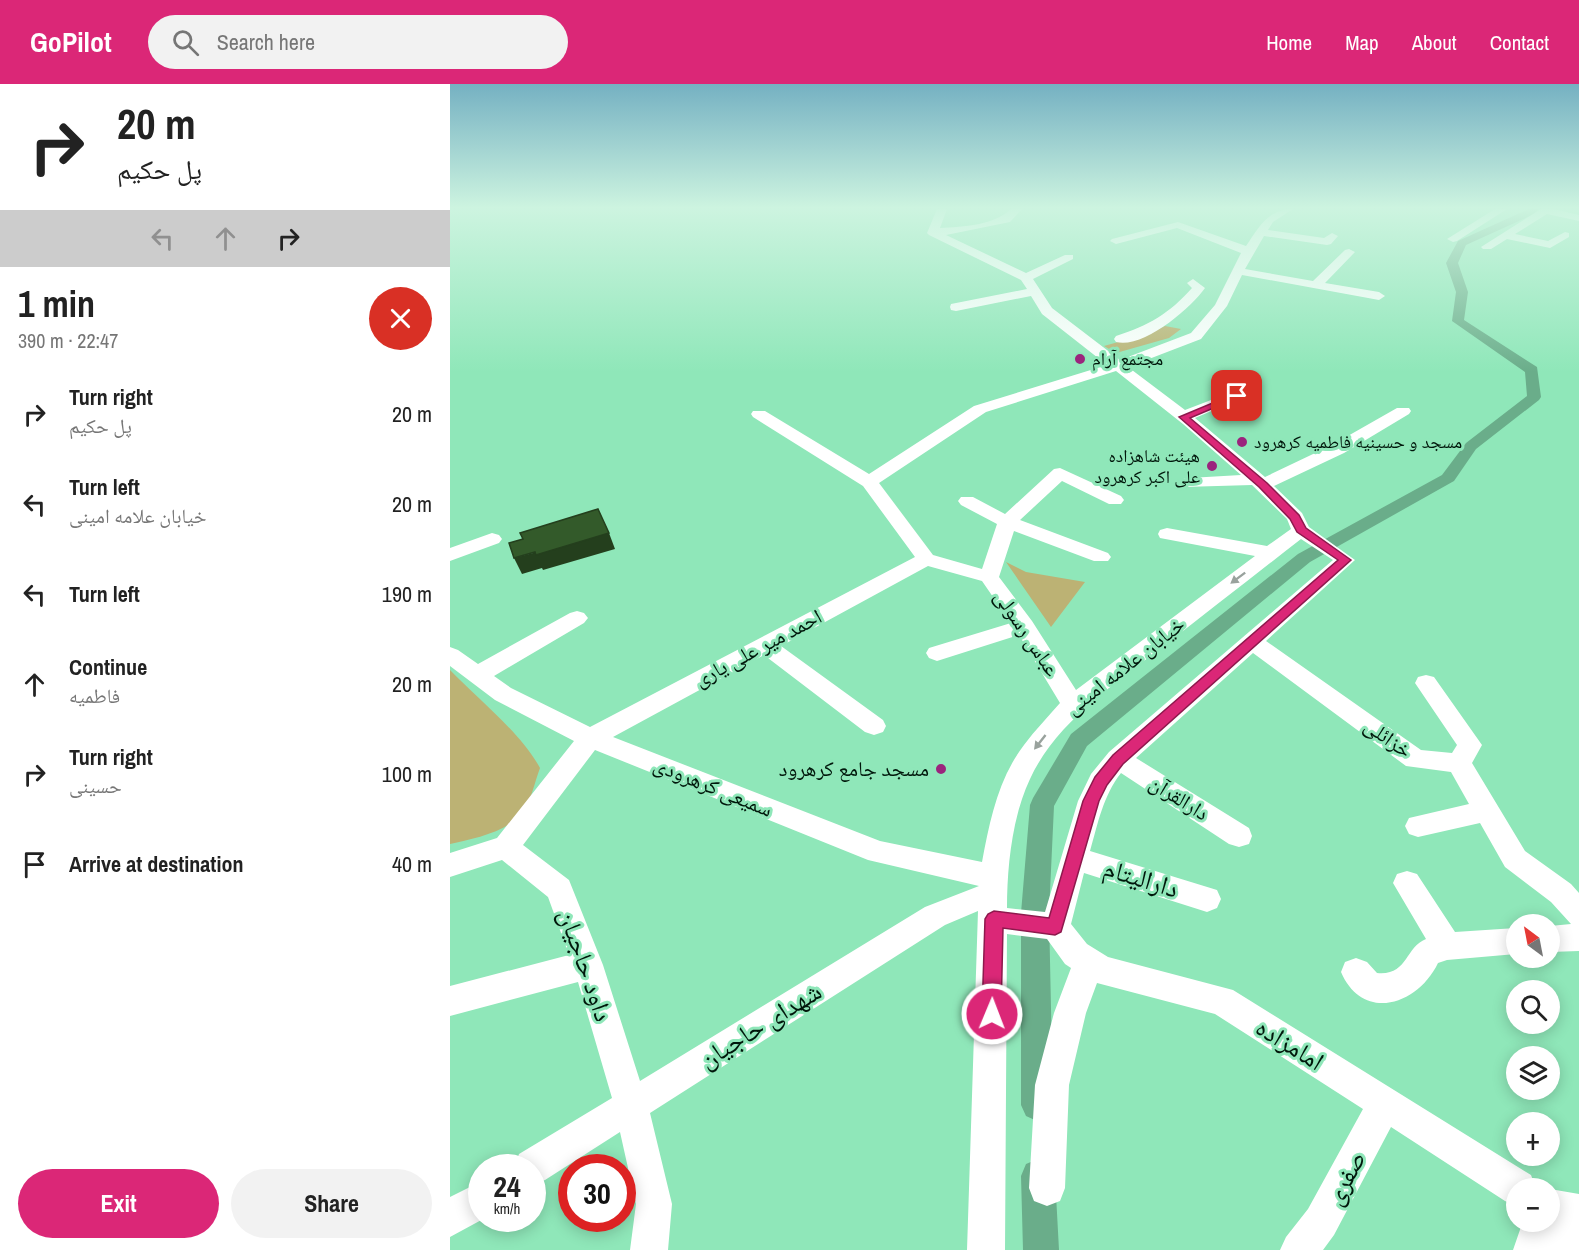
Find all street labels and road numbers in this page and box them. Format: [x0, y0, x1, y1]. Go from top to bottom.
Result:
street label: عباس رسولی [988, 584, 1067, 682]
street label: احمد میر علی یاری [689, 602, 827, 693]
street label: خیابان علامه امینی [1059, 610, 1191, 721]
street label: خزائلی [1359, 711, 1418, 764]
street label: سمیعی کرهرودی [649, 750, 777, 824]
street label: دارالقرآن [1144, 768, 1215, 827]
street label: دارالیتام [1099, 850, 1183, 906]
street label: داود حاجیان [551, 904, 622, 1026]
street label: شهدای حاجیان [692, 973, 828, 1076]
street label: امامزاده [1249, 1009, 1331, 1078]
street label: صفری [1316, 1144, 1373, 1211]

